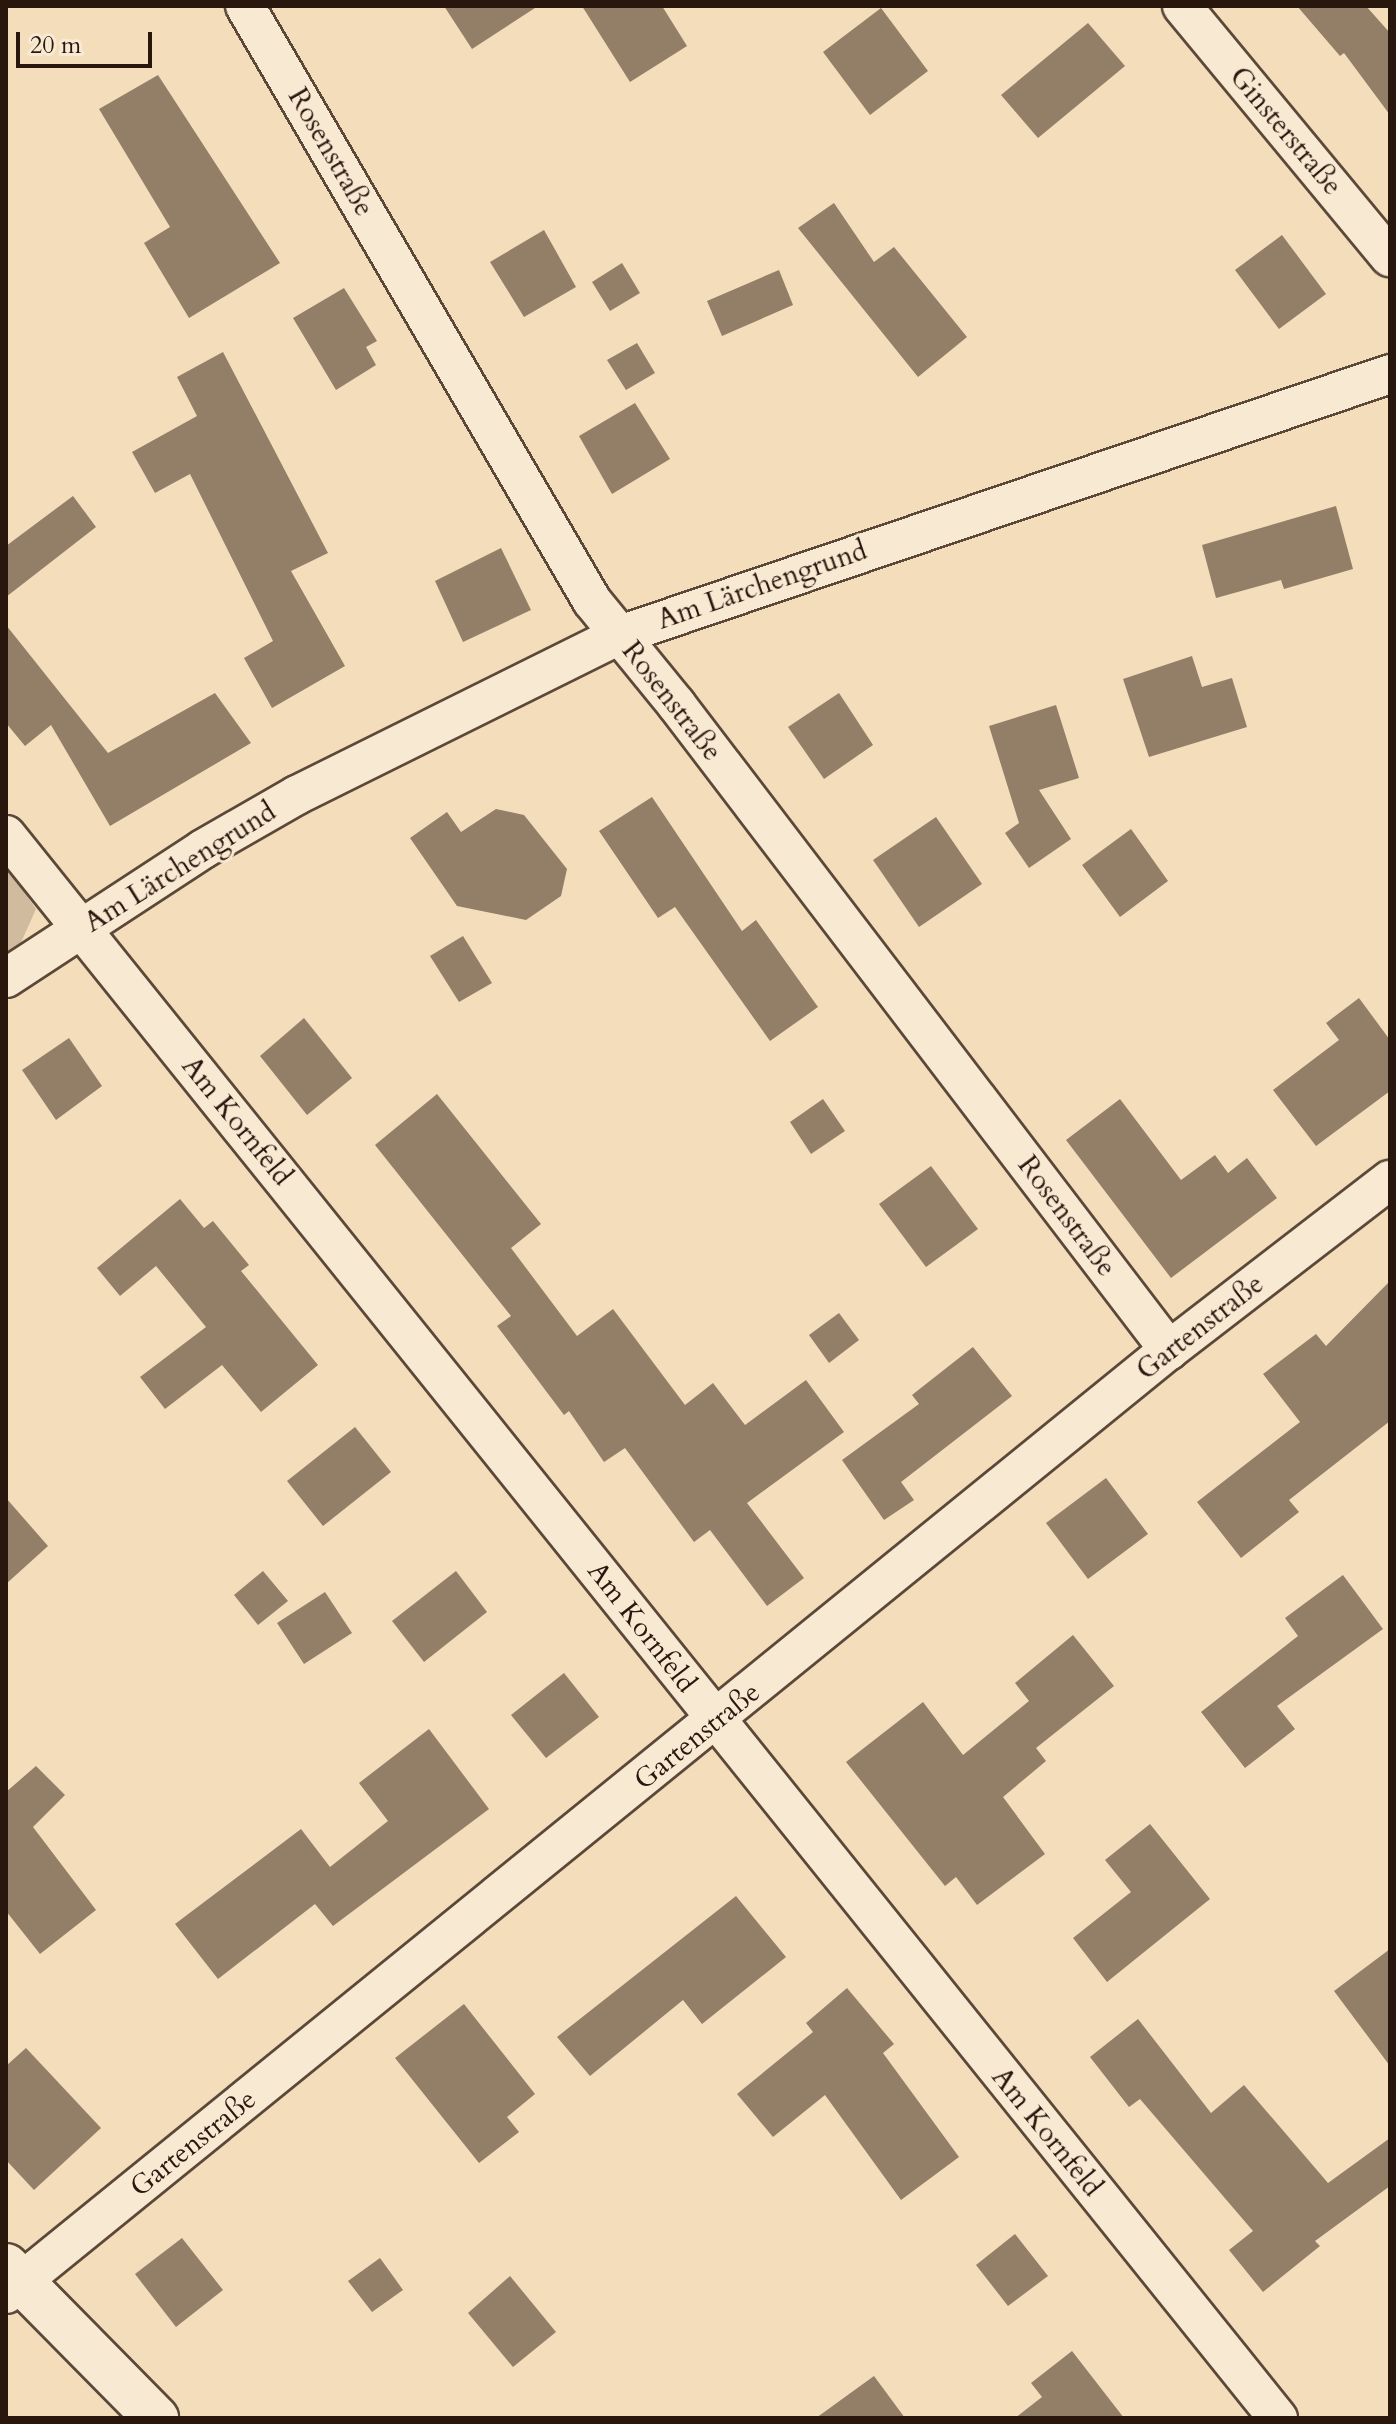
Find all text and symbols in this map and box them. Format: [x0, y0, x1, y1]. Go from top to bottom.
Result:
scale bar [20, 16, 156, 66]
text: 20 m [30, 29, 81, 62]
street label: Ginsterstraße [1223, 60, 1349, 202]
street label: Rosenstraße [281, 82, 381, 222]
street label: Am Lärchengrund [653, 533, 871, 637]
street label: Rosenstraße [615, 635, 729, 767]
street label: Am Lärchengrund [78, 795, 282, 939]
street label: Am Kornfeld [175, 1050, 299, 1192]
street label: Rosenstraße [1011, 1149, 1123, 1283]
street label: Gartenstraße [1130, 1267, 1270, 1387]
street label: Am Kornfeld [581, 1555, 703, 1699]
street label: Gartenstraße [627, 1675, 767, 1797]
street label: Am Kornfeld [985, 2061, 1109, 2203]
street label: Gartenstraße [123, 2082, 263, 2204]

